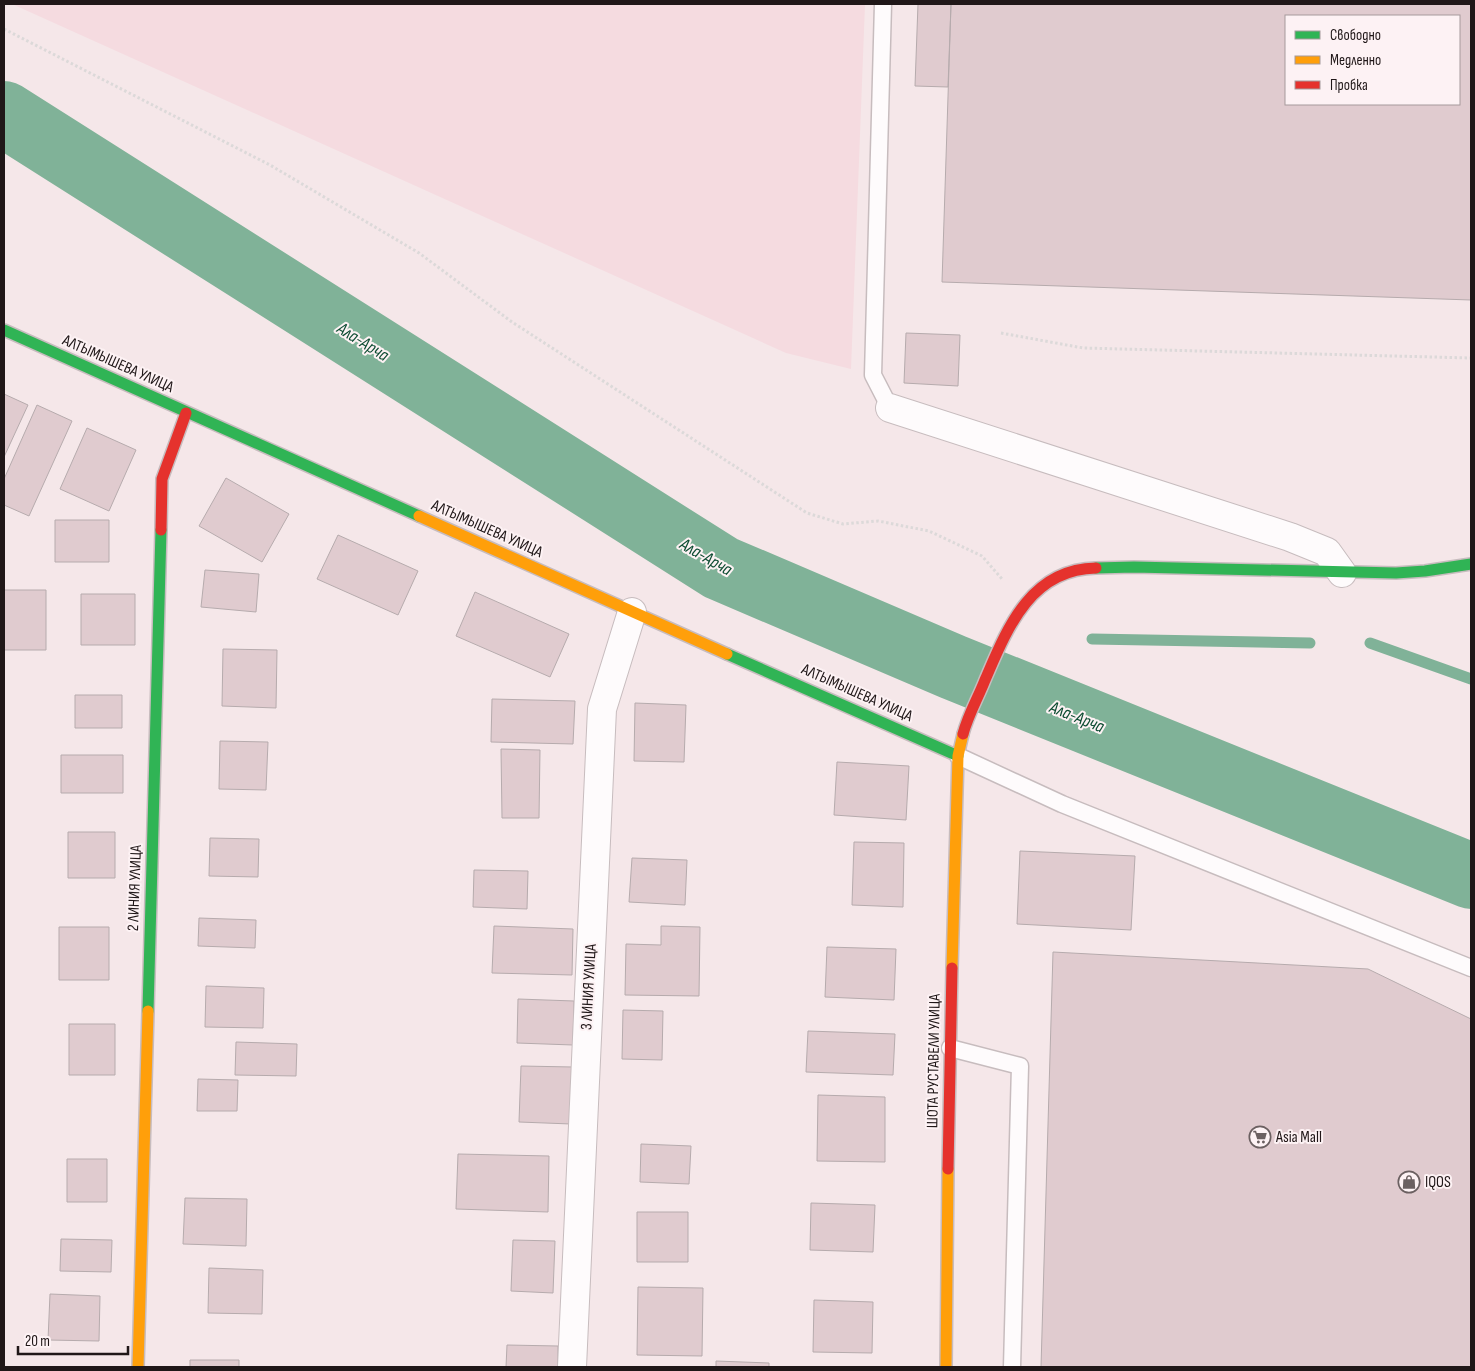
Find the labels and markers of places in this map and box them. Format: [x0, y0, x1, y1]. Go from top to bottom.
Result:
supermarket icon: Asia Mall [1248, 1125, 1272, 1149]
place label: Asia Mall [1275, 1128, 1322, 1147]
shop icon: IQOS [1397, 1170, 1421, 1194]
place label: IQOS [1425, 1173, 1451, 1192]

